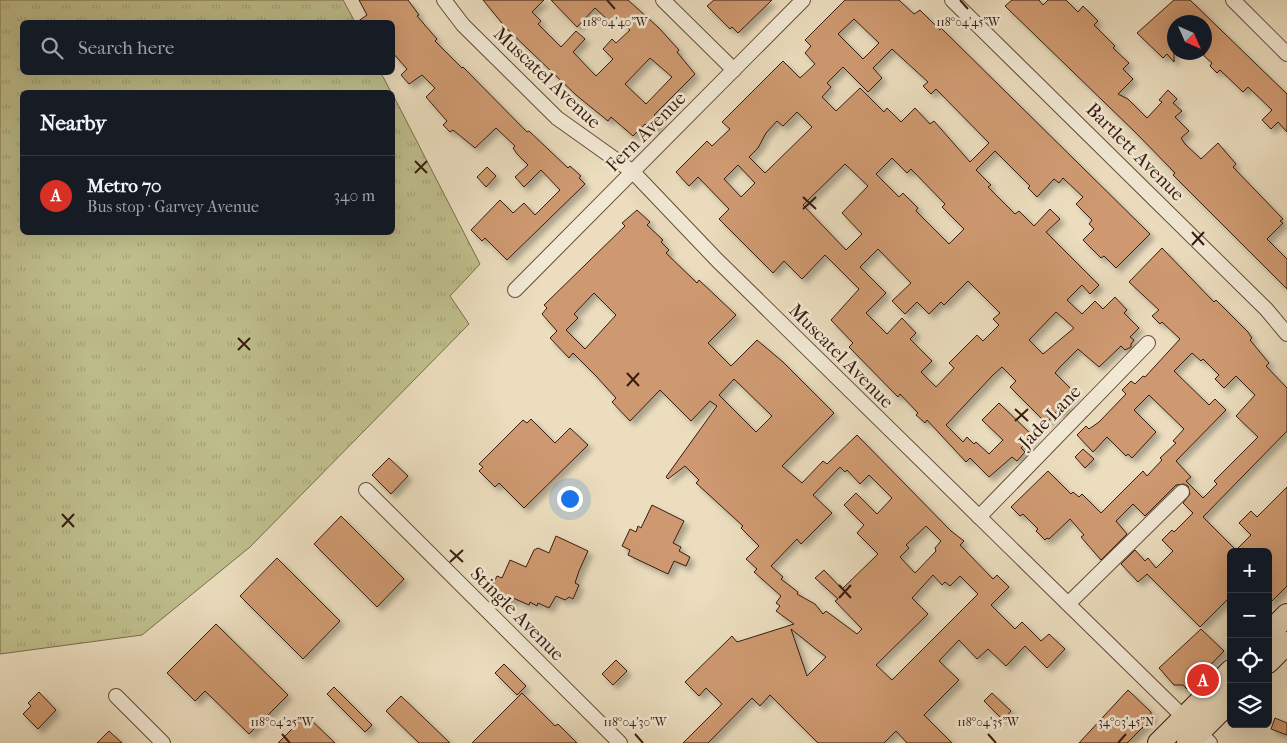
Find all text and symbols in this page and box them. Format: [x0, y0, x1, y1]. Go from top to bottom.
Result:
text: 118°04'40"W [582, 15, 649, 29]
text: 118°04'45"W [936, 15, 1001, 29]
north arrow [1167, 15, 1212, 60]
search box [20, 20, 395, 75]
street label: Muscatel Avenue [489, 23, 605, 133]
icon: search [38, 34, 66, 62]
text: Search here [78, 37, 174, 59]
street label: Fern Avenue [601, 87, 691, 177]
street label: Bartlett Avenue [1081, 98, 1189, 206]
text: Nearby [40, 111, 106, 135]
text: Metro 70 [87, 175, 162, 197]
text: A [51, 186, 61, 205]
text: 340 m [333, 186, 375, 205]
text: Bus stop · Garvey Avenue [87, 197, 259, 216]
street label: Muscatel Avenue [784, 299, 898, 413]
street label: Jade Lane [1013, 381, 1086, 455]
your location [557, 486, 583, 512]
map controls [1227, 548, 1272, 728]
button: + [1227, 548, 1272, 593]
street label: Stingle Avenue [466, 563, 568, 665]
button: − [1227, 593, 1272, 638]
button: locate [1227, 638, 1272, 683]
pin: A [1187, 661, 1219, 699]
button: layers [1227, 683, 1272, 728]
text: 118°04'25"W [251, 715, 315, 729]
text: 118°04'30"W [603, 715, 668, 729]
text: 118°04'35"W [957, 715, 1020, 729]
text: 34°03'45"N [1098, 715, 1154, 729]

